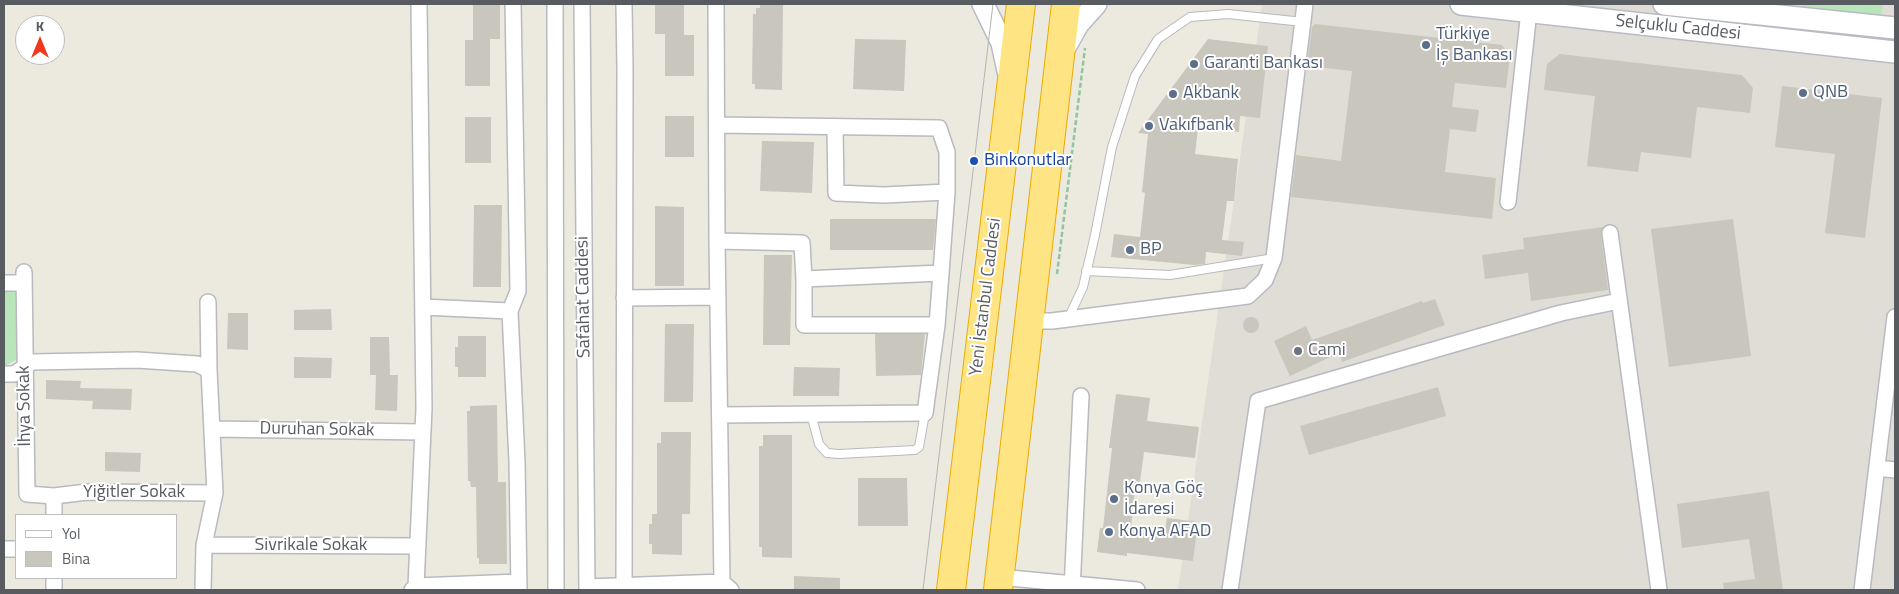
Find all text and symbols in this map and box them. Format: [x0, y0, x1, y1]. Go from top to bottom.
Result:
street label: Selçuklu Caddesi [1614, 11, 1742, 45]
north arrow [15, 15, 65, 65]
text: K [36, 15, 44, 36]
place label: Türkiye İş Bankası [1436, 24, 1512, 66]
marker: Türkiye İş Bankası [1420, 39, 1432, 51]
place label: Garanti Bankası [1204, 53, 1323, 75]
marker: Garanti Bankası [1188, 58, 1200, 70]
place label: QNB [1813, 82, 1848, 104]
place label: Akbank [1183, 83, 1239, 105]
marker: QNB [1797, 87, 1809, 99]
marker: Akbank [1167, 88, 1179, 100]
place label: Vakıfbank [1159, 115, 1233, 137]
marker: Vakıfbank [1143, 120, 1155, 132]
place label: Binkonutlar [984, 150, 1072, 172]
marker: Binkonutlar [968, 155, 980, 167]
street label: Yeni İstanbul Caddesi [966, 217, 1006, 377]
street label: Safahat Caddesi [572, 236, 596, 358]
place label: BP [1140, 239, 1162, 261]
marker: BP [1124, 244, 1136, 256]
place label: Cami [1308, 340, 1346, 362]
marker: Cami [1292, 345, 1304, 357]
street label: İhya Sokak [13, 365, 37, 447]
street label: Duruhan Sokak [259, 418, 375, 442]
place label: Konya Göç İdaresi [1124, 478, 1203, 520]
street label: Yiğitler Sokak [83, 482, 185, 504]
marker: Konya Göç İdaresi [1108, 493, 1120, 505]
legend [15, 514, 178, 579]
place label: Konya AFAD [1119, 521, 1211, 543]
text: Yol [62, 522, 80, 545]
marker: Konya AFAD [1103, 526, 1115, 538]
street label: Sivrikale Sokak [255, 535, 367, 557]
text: Bina [62, 547, 90, 570]

